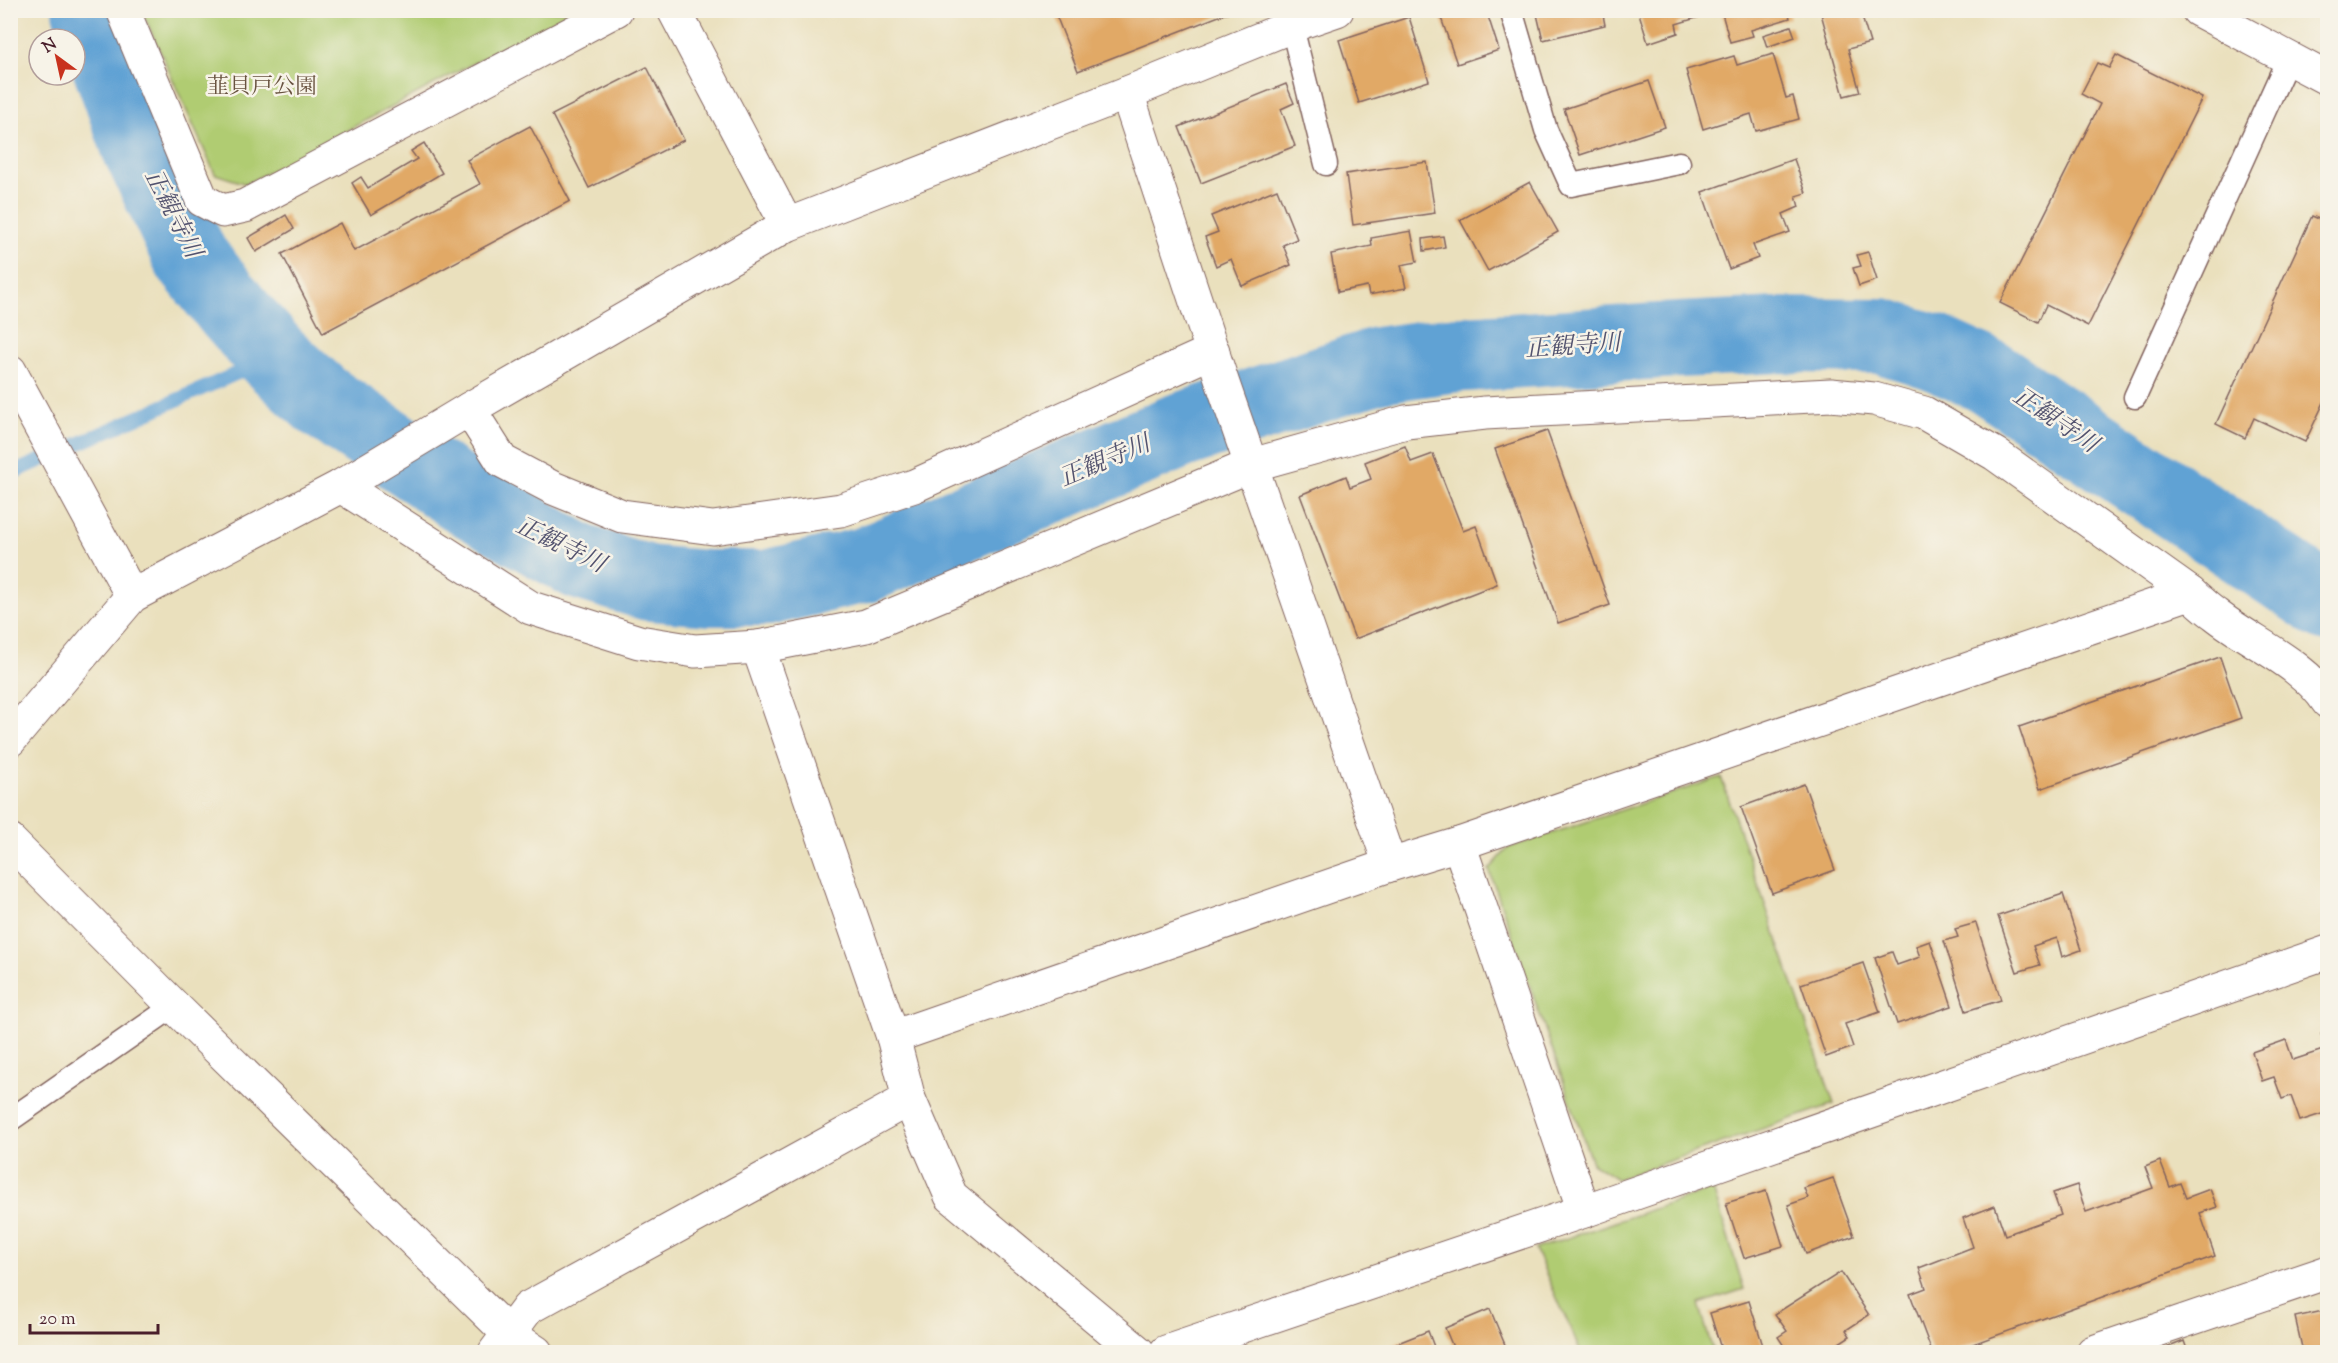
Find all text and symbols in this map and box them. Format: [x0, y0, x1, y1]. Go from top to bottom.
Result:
north arrow [27, 27, 87, 87]
text: N [39, 33, 62, 60]
park label: 韮貝戸公園 [207, 72, 317, 104]
water label: 正観寺川 [135, 164, 210, 267]
water label: 正観寺川 [1524, 326, 1625, 367]
water label: 正観寺川 [2006, 380, 2107, 464]
water label: 正観寺川 [1054, 426, 1159, 496]
water label: 正観寺川 [509, 510, 613, 584]
scale bar [30, 1297, 158, 1335]
text: 20 m [39, 1307, 76, 1333]

